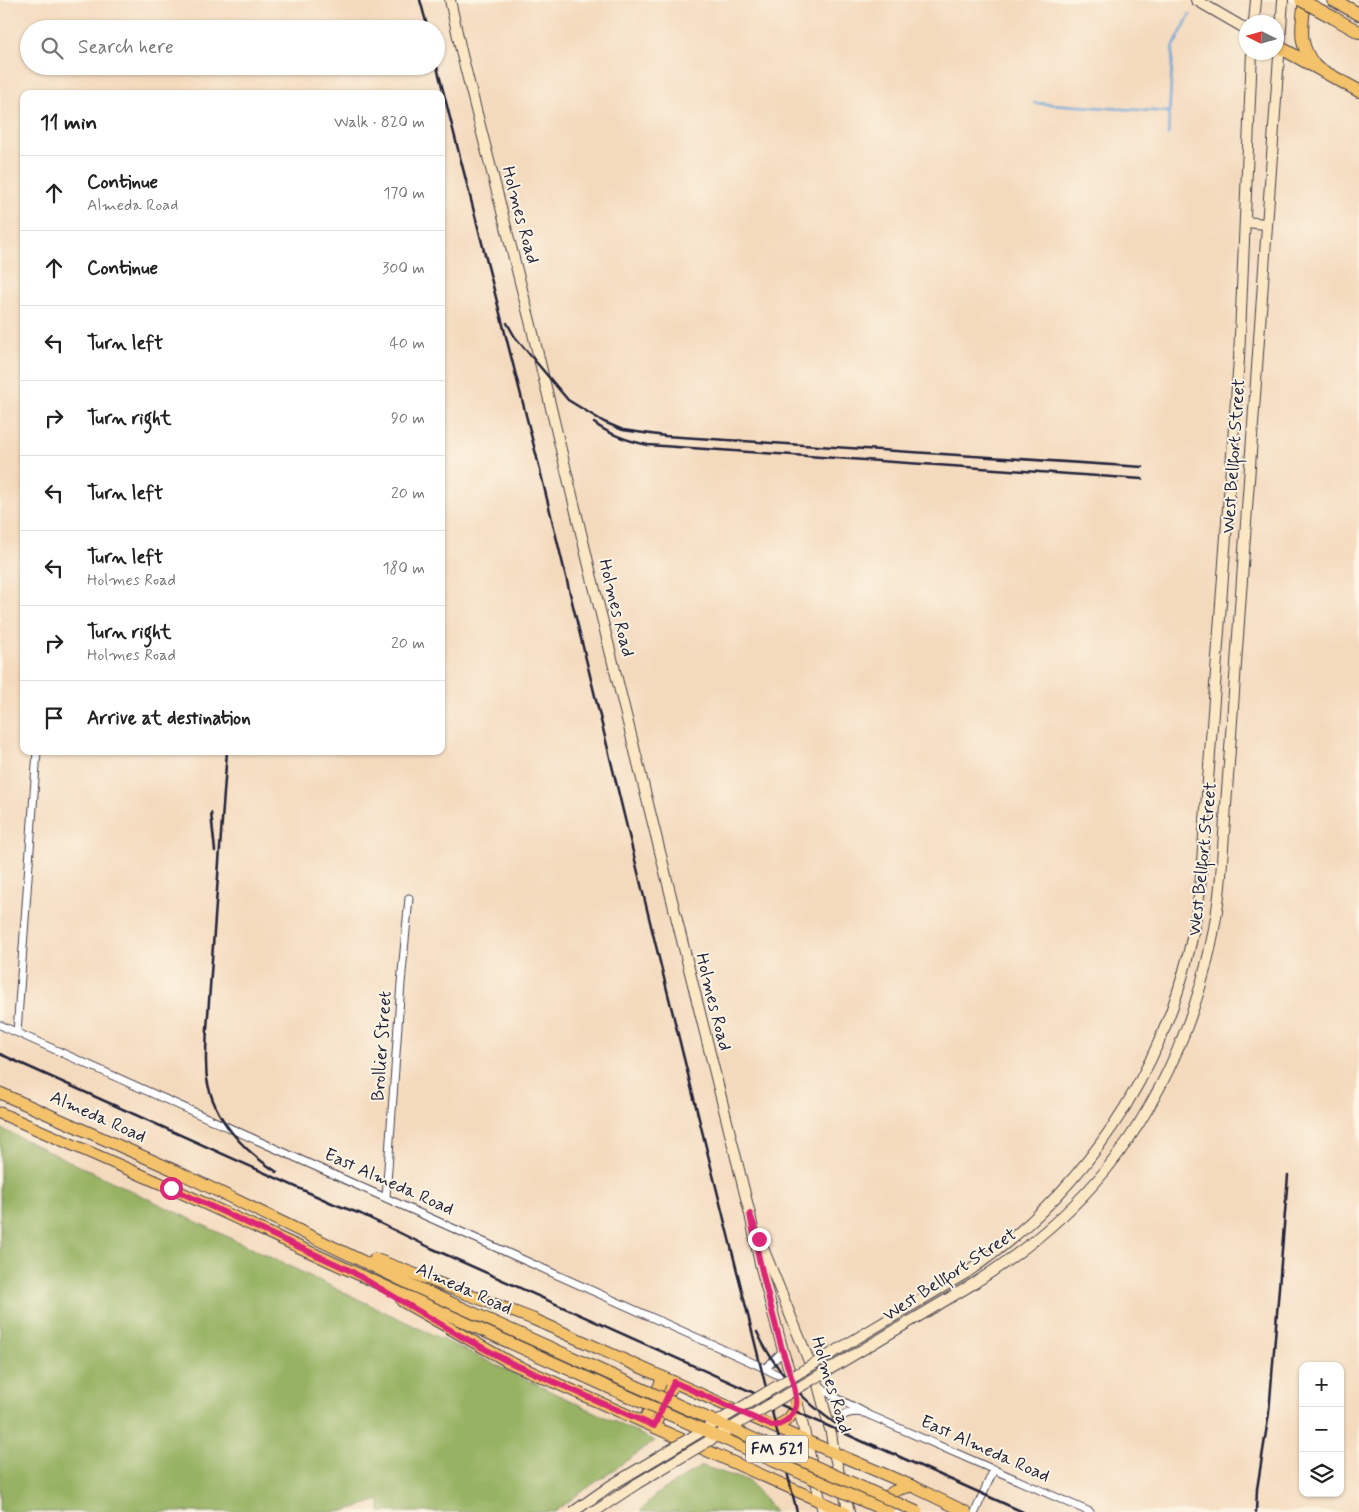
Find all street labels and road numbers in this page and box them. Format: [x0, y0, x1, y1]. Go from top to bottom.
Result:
street label: Holmes Road [495, 164, 545, 266]
street label: West Bellfort Street [1217, 378, 1253, 534]
street label: Holmes Road [592, 557, 640, 659]
street label: West Bellfort Street [1183, 781, 1225, 938]
street label: Holmes Road [689, 951, 737, 1053]
street label: Brollier Street [366, 990, 398, 1102]
street label: Almeda Road [46, 1085, 150, 1149]
street label: East Almeda Road [321, 1143, 457, 1221]
street label: West Bellfort Street [878, 1223, 1023, 1329]
street label: Almeda Road [412, 1257, 516, 1321]
street label: Holmes Road [805, 1334, 857, 1436]
street label: East Almeda Road [917, 1410, 1053, 1488]
road number: FM 521 [746, 1436, 808, 1462]

